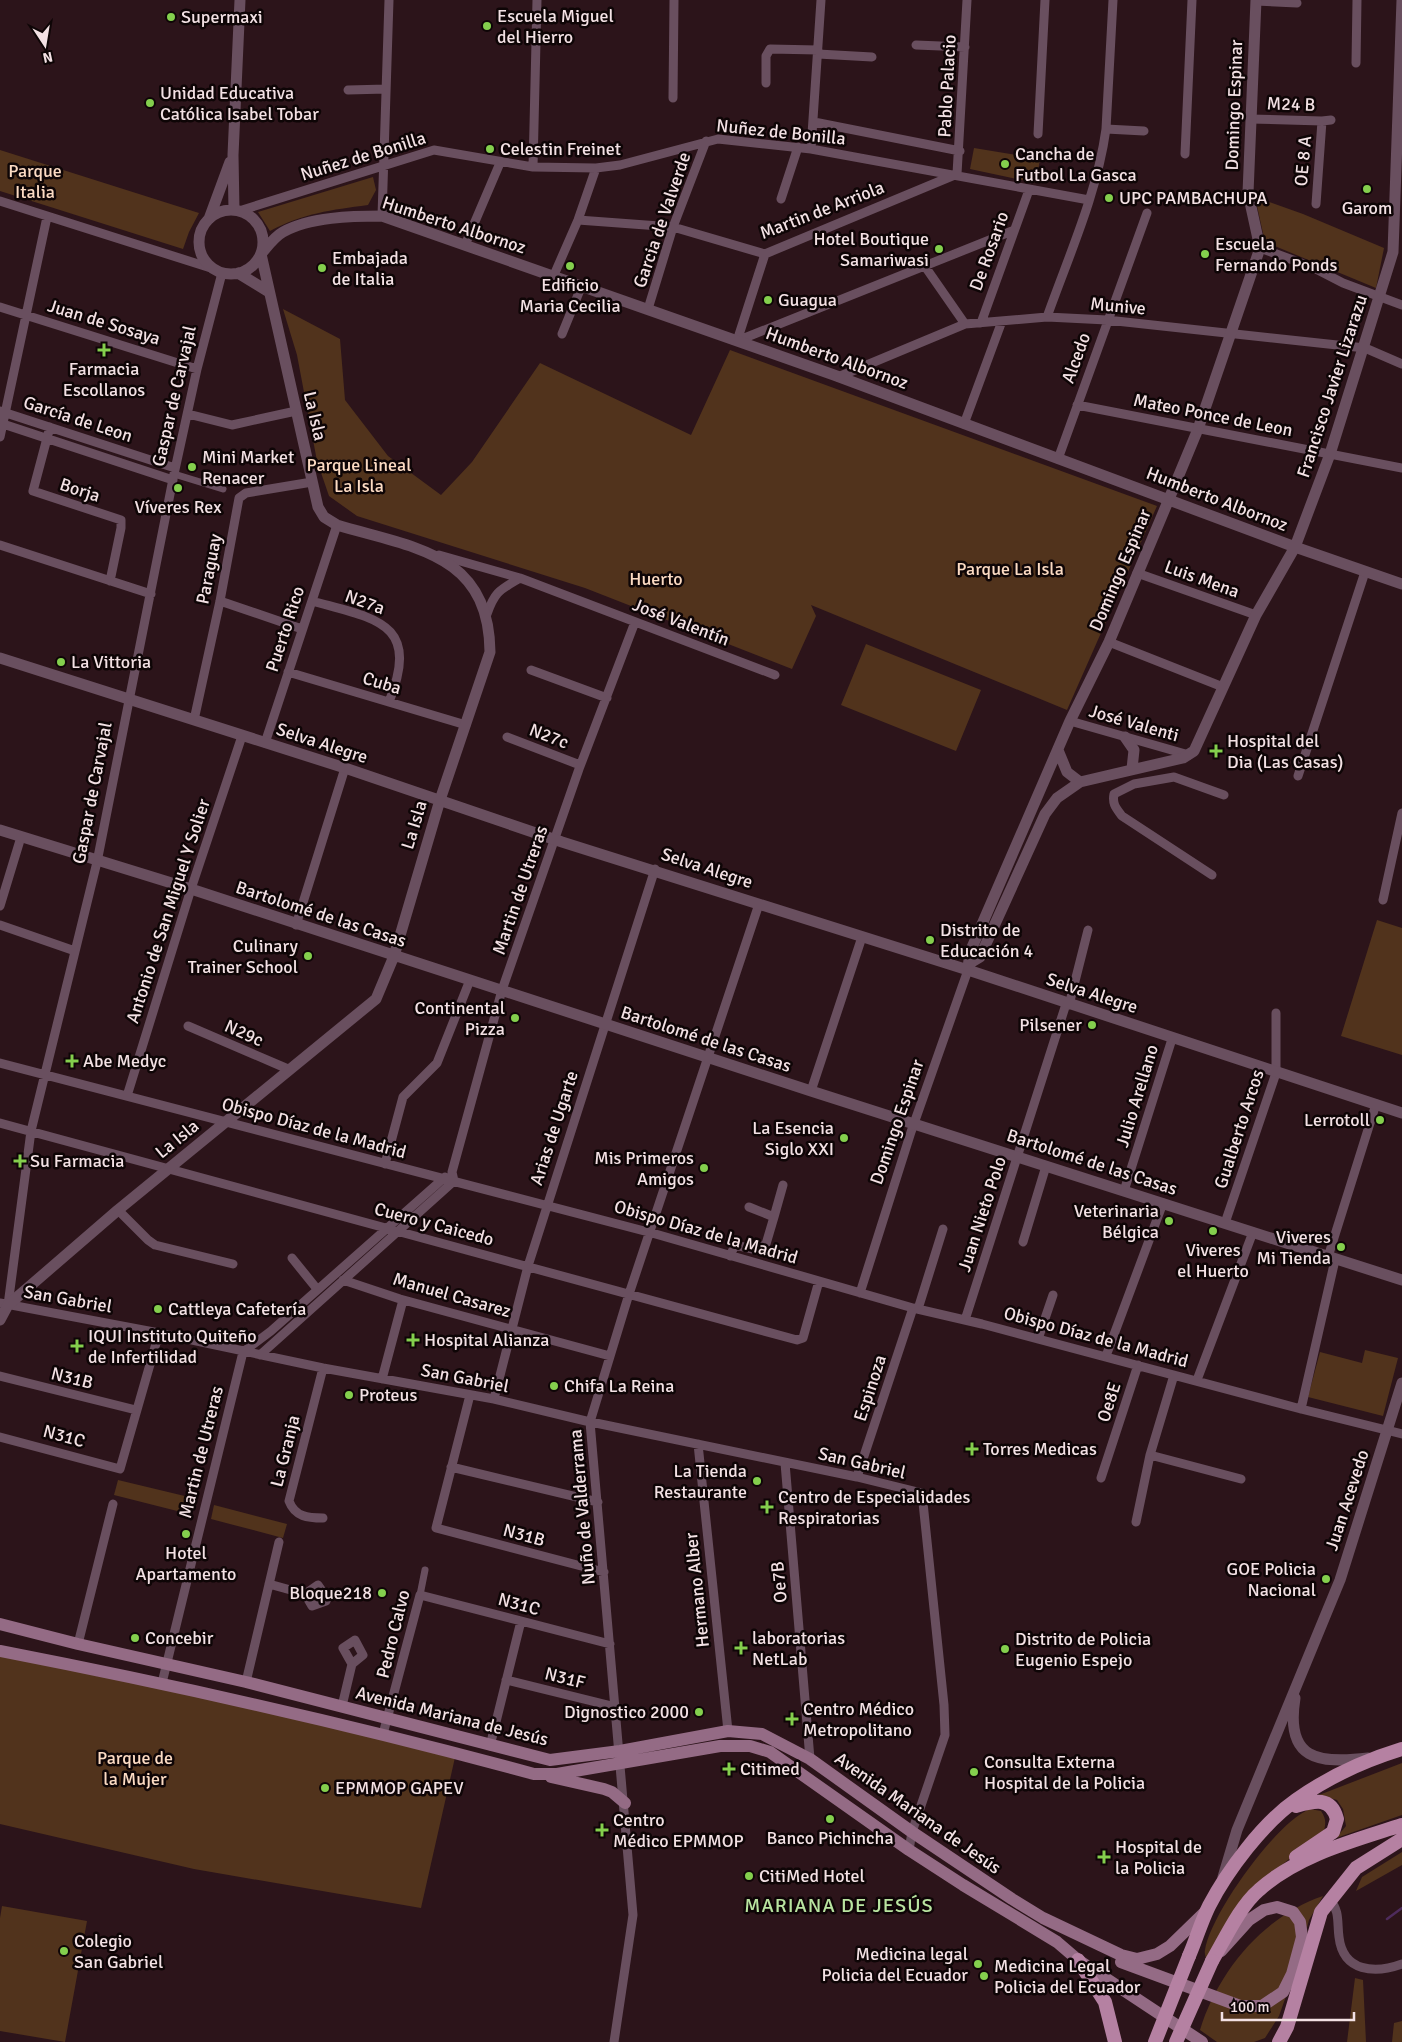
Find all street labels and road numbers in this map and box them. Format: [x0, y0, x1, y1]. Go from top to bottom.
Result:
street label: Pablo Palacio [933, 34, 961, 138]
street label: Domingo Espinar [1221, 39, 1247, 171]
street label: M24 B [1266, 92, 1316, 116]
street label: Nuñez de Bonilla [715, 114, 847, 150]
street label: Nuñez de Bonilla [298, 126, 428, 186]
street label: OE 8 A [1290, 135, 1316, 187]
street label: Garcia de Valverde [628, 149, 696, 291]
street label: Martin de Arriola [757, 176, 887, 244]
street label: Humberto Albornoz [379, 191, 529, 259]
street label: De Rosario [965, 208, 1013, 294]
street label: Francisco Javier Lizarazu [1292, 292, 1372, 480]
street label: Munive [1089, 293, 1147, 319]
street label: Juan de Sosaya [45, 294, 163, 350]
street label: Humberto Albornoz [763, 322, 911, 394]
street label: Gaspar de Carvajal [147, 323, 201, 469]
street label: Alcedo [1057, 330, 1095, 386]
street label: La Isla [299, 389, 331, 443]
street label: Mateo Ponce de Leon [1131, 389, 1295, 441]
street label: García de Leon [21, 391, 135, 447]
street label: Humberto Albornoz [1143, 462, 1291, 536]
street label: Borja [57, 473, 103, 507]
street label: Domingo Espinar [1084, 505, 1156, 635]
street label: Paraguay [191, 531, 227, 606]
street label: Luis Mena [1162, 555, 1242, 603]
street label: Puerto Rico [261, 583, 309, 675]
street label: N27a [342, 585, 388, 619]
street label: José Valentín [629, 593, 733, 651]
street label: Cuba [360, 667, 404, 699]
street label: José Valenti [1087, 700, 1181, 746]
street label: Selva Alegre [273, 718, 371, 768]
street label: N27c [526, 719, 572, 753]
street label: Gaspar de Carvajal [67, 720, 117, 866]
street label: Antonio de San Miguel Y Solier [121, 796, 215, 1026]
street label: La Isla [396, 798, 432, 852]
street label: Martin de Utreras [488, 822, 552, 958]
street label: Selva Alegre [658, 843, 756, 893]
street label: Bartolomé de las Casas [233, 876, 409, 952]
street label: Selva Alegre [1043, 968, 1141, 1018]
street label: Bartolomé de las Casas [618, 1001, 794, 1077]
street label: N29c [221, 1015, 267, 1051]
street label: Julio Arellano [1111, 1042, 1163, 1150]
street label: Domingo Espinar [865, 1056, 929, 1187]
street label: Gualberto Arcos [1209, 1067, 1269, 1191]
street label: Arias de Ugarte [525, 1068, 583, 1188]
street label: Obispo Díaz de la Madrid [219, 1093, 409, 1163]
street label: La Isla [151, 1115, 203, 1163]
street label: Bartolomé de las Casas [1004, 1124, 1180, 1200]
street label: Juan Nieto Polo [953, 1154, 1011, 1274]
street label: Obispo Díaz de la Madrid [612, 1195, 800, 1269]
street label: Cuero y Caicedo [372, 1198, 496, 1250]
street label: Manuel Casarez [390, 1268, 514, 1322]
street label: San Gabriel [22, 1280, 114, 1318]
street label: Obispo Díaz de la Madrid [1001, 1302, 1191, 1372]
street label: Espinoza [849, 1352, 891, 1424]
street label: San Gabriel [419, 1359, 511, 1397]
street label: N31B [49, 1362, 95, 1394]
street label: Oe8E [1092, 1379, 1126, 1425]
street label: Martin de Utreras [174, 1384, 228, 1520]
street label: La Granja [265, 1413, 305, 1489]
street label: N31C [41, 1420, 88, 1452]
street label: Nuño de Valderrama [564, 1428, 600, 1586]
street label: San Gabriel [816, 1442, 908, 1484]
street label: Juan Acevedo [1320, 1447, 1374, 1553]
street label: N31B [501, 1519, 548, 1551]
street label: Hermano Alber [680, 1531, 714, 1649]
street label: Oe7B [766, 1560, 792, 1604]
street label: Pedro Calvo [371, 1588, 415, 1680]
street label: N31C [496, 1588, 543, 1620]
street label: N31F [542, 1662, 588, 1694]
street label: Avenida Mariana de Jesús [353, 1681, 551, 1751]
street label: Avenida Mariana de Jesús [831, 1747, 1005, 1879]

